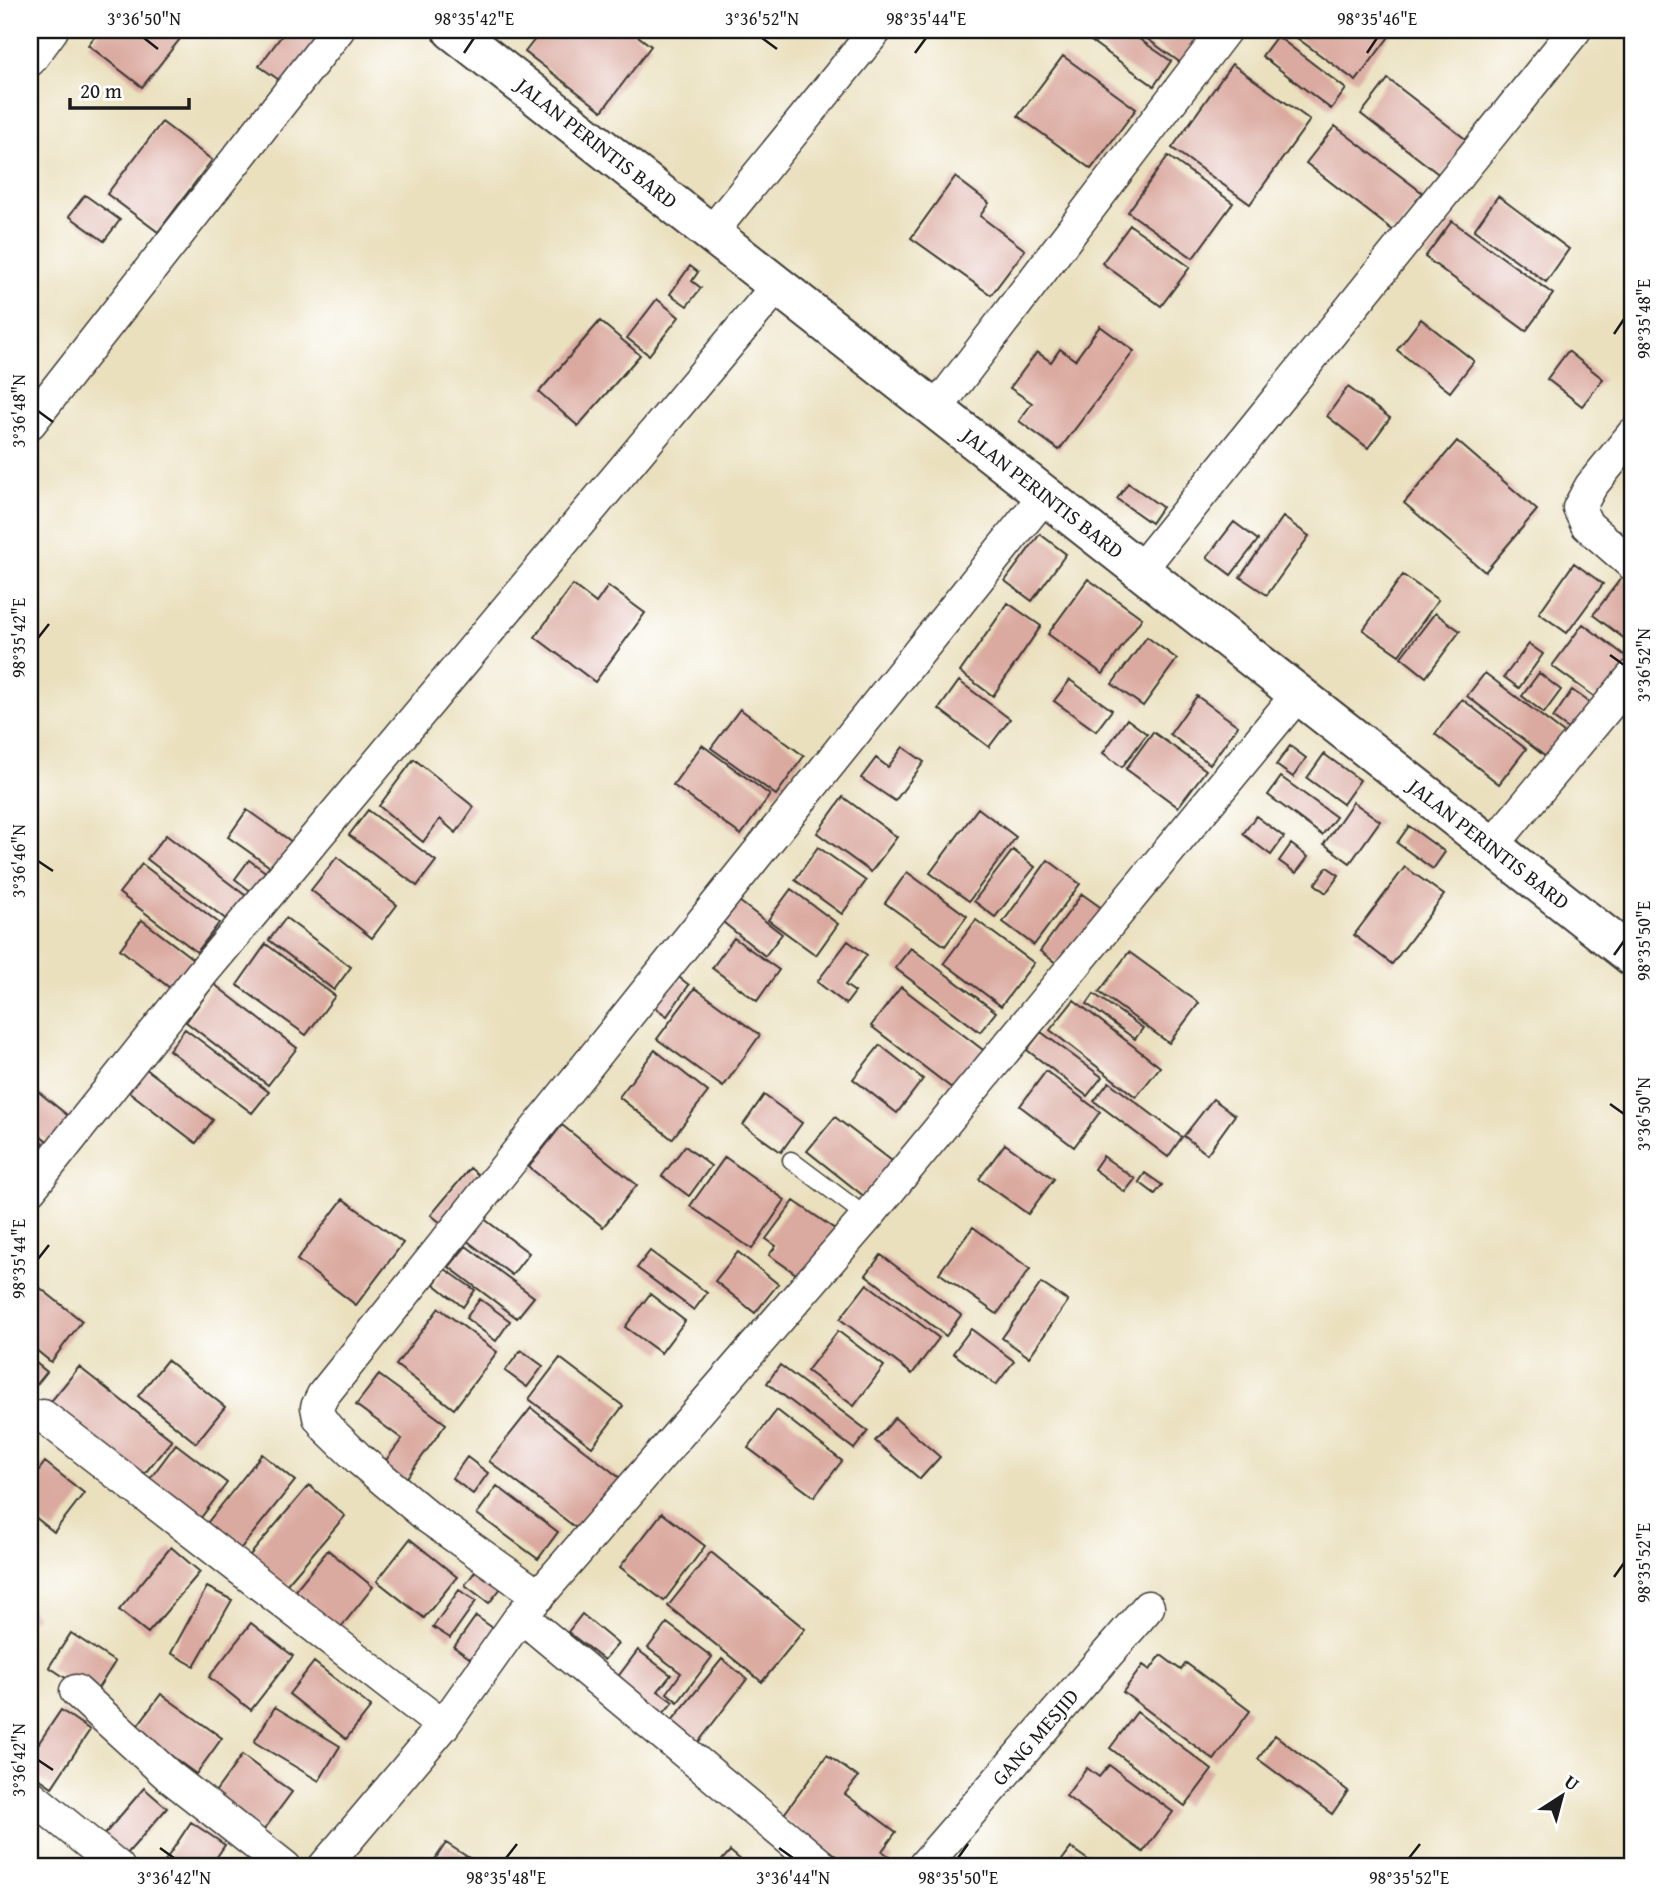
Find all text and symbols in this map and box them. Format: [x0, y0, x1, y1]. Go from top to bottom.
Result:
text: 3°36'50"N [107, 5, 181, 32]
text: 98°35'42"E [434, 5, 514, 32]
text: 3°36'52"N [725, 5, 799, 32]
text: 98°35'44"E [886, 5, 966, 32]
text: 98°35'46"E [1337, 5, 1417, 32]
scale bar [70, 66, 189, 110]
street label: JALAN PERINTIS BARD [507, 68, 684, 216]
text: 20 m [80, 75, 122, 106]
text: 98°35'48"E [1630, 279, 1657, 359]
text: 3°36'48"N [5, 374, 32, 448]
street label: JALAN PERINTIS BARD [953, 418, 1130, 566]
text: 98°35'42"E [5, 598, 32, 678]
text: 3°36'52"N [1630, 628, 1657, 702]
street label: JALAN PERINTIS BARD [1399, 769, 1576, 917]
text: 3°36'46"N [5, 824, 32, 898]
text: 98°35'50"E [1630, 901, 1657, 981]
text: 3°36'50"N [1630, 1077, 1657, 1151]
text: 98°35'44"E [5, 1219, 32, 1299]
text: 98°35'52"E [1630, 1523, 1657, 1603]
street label: GANG MESJID [984, 1682, 1086, 1792]
text: 3°36'42"N [5, 1723, 32, 1797]
north arrow [1526, 1760, 1596, 1830]
text: U [1559, 1767, 1586, 1797]
text: 3°36'42"N [137, 1864, 211, 1891]
text: 98°35'48"E [466, 1864, 546, 1891]
text: 3°36'44"N [756, 1864, 830, 1891]
text: 98°35'50"E [918, 1864, 998, 1891]
text: 98°35'52"E [1369, 1864, 1449, 1891]

